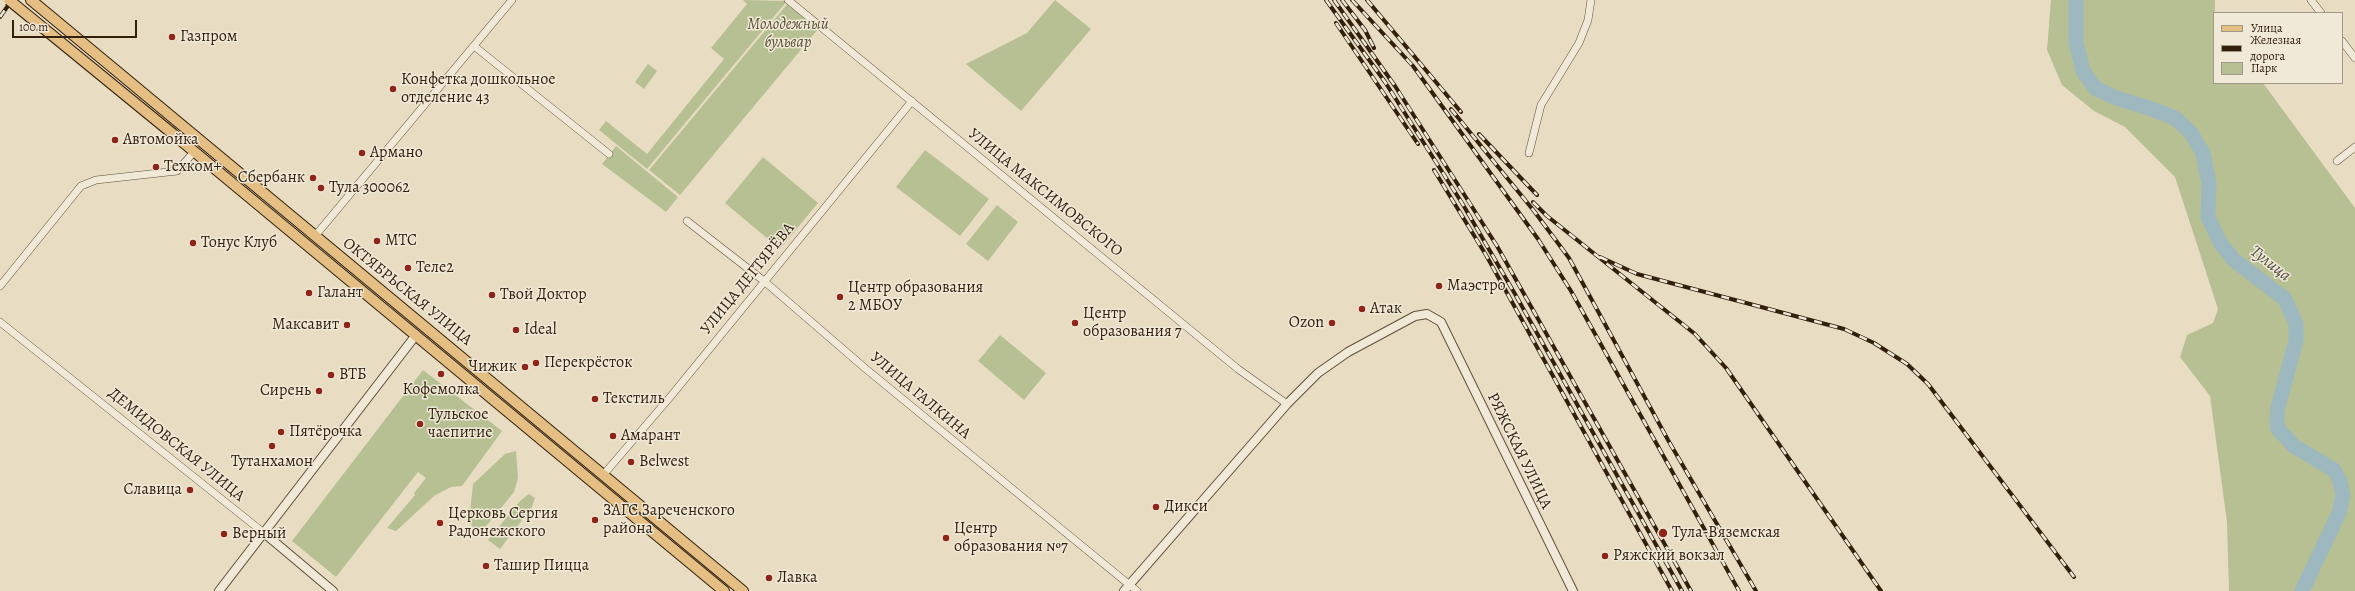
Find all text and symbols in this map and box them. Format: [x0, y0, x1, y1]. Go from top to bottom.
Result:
scale bar [14, 12, 139, 38]
legend [2213, 12, 2343, 84]
park label: Молодежный бульвар [747, 15, 829, 53]
text: 100 m [19, 19, 48, 35]
text: Улица [2251, 20, 2282, 36]
place label: Газпром [180, 27, 237, 47]
marker: Газпром [167, 32, 177, 42]
text: Железная дорога [2250, 32, 2301, 64]
text: Парк [2251, 60, 2277, 76]
place label: Конфетка дошкольное отделение 43 [401, 70, 556, 108]
marker: Конфетка дошкольное отделение 43 [388, 84, 398, 94]
street label: УЛИЦА МАКСИМОВСКОГО [964, 125, 1126, 261]
place label: Автомойка [123, 130, 198, 150]
marker: Автомойка [110, 135, 120, 145]
place label: Армано [370, 143, 423, 163]
marker: Армано [357, 148, 367, 158]
place label: Техком+ [164, 157, 222, 177]
marker: Техком+ [151, 162, 161, 172]
place label: Сбербанк [238, 168, 305, 188]
marker: Сбербанк [308, 173, 318, 183]
place label: Тула 300062 [329, 178, 410, 198]
marker: Тула 300062 [316, 183, 326, 193]
street label: УЛИЦА ДЕГТЯРЁВА [697, 219, 799, 339]
place label: МТС [385, 231, 417, 251]
place label: Тонус Клуб [201, 233, 277, 253]
street label: ОКТЯБРЬСКАЯ УЛИЦА [338, 234, 476, 350]
marker: МТС [372, 236, 382, 246]
marker: Тонус Клуб [188, 238, 198, 248]
water label: Тулица [2245, 242, 2295, 286]
place label: Теле2 [416, 258, 454, 278]
marker: Теле2 [403, 263, 413, 273]
place label: Маэстро [1447, 276, 1506, 296]
place label: Центр образования 2 МБОУ [848, 278, 983, 316]
marker: Маэстро [1434, 281, 1444, 291]
place label: Галант [317, 283, 363, 303]
place label: Твой Доктор [500, 285, 587, 305]
marker: Галант [304, 288, 314, 298]
marker: Твой Доктор [487, 290, 497, 300]
marker: Центр образования 2 МБОУ [835, 292, 845, 302]
place label: Атак [1370, 299, 1402, 319]
place label: Центр образования 7 [1083, 304, 1182, 342]
marker: Атак [1357, 304, 1367, 314]
place label: Ozon [1289, 313, 1324, 333]
place label: Максавит [272, 315, 339, 335]
marker: Центр образования 7 [1070, 318, 1080, 328]
marker: Ozon [1327, 318, 1337, 328]
marker: Максавит [342, 320, 352, 330]
place label: Ideal [524, 320, 557, 340]
marker: Ideal [511, 325, 521, 335]
street label: УЛИЦА ГАЛКИНА [866, 348, 974, 444]
place label: Перекрёсток [544, 353, 632, 373]
place label: Чижик [469, 357, 517, 377]
marker: Перекрёсток [531, 358, 541, 368]
marker: Чижик [520, 362, 530, 372]
place label: ВТБ [339, 365, 367, 385]
marker: Кофемолка [436, 369, 446, 379]
marker: ВТБ [326, 370, 336, 380]
place label: Кофемолка [403, 380, 479, 400]
place label: Сирень [260, 381, 311, 401]
street label: ДЕМИДОВСКАЯ УЛИЦА [104, 384, 248, 506]
marker: Сирень [314, 386, 324, 396]
place label: Текстиль [603, 389, 664, 409]
street label: РЯЖСКАЯ УЛИЦА [1483, 390, 1555, 512]
marker: Текстиль [590, 394, 600, 404]
place label: Тульское чаепитие [428, 405, 493, 443]
marker: Тульское чаепитие [415, 419, 425, 429]
place label: Пятёрочка [289, 422, 362, 442]
place label: Амарант [621, 426, 680, 446]
marker: Пятёрочка [276, 427, 286, 437]
marker: Амарант [608, 431, 618, 441]
marker: Тутанхамон [267, 441, 277, 451]
place label: Тутанхамон [231, 452, 313, 472]
place label: Belwest [639, 452, 689, 472]
marker: Belwest [626, 457, 636, 467]
place label: Славица [123, 480, 182, 500]
marker: Славица [185, 485, 195, 495]
place label: Дикси [1164, 497, 1208, 517]
place label: ЗАГС Зареченского района [603, 501, 735, 539]
marker: Дикси [1151, 502, 1161, 512]
place label: Церковь Сергия Радонежского [448, 504, 558, 542]
marker: ЗАГС Зареченского района [590, 515, 600, 525]
marker: Церковь Сергия Радонежского [435, 518, 445, 528]
place label: Центр образования №7 [954, 519, 1068, 557]
place label: Тула-Вяземская [1672, 523, 1780, 543]
place label: Верный [232, 524, 286, 544]
marker: Тула-Вяземская [1657, 527, 1669, 539]
marker: Верный [219, 529, 229, 539]
marker: Центр образования №7 [941, 533, 951, 543]
place label: Ряжский вокзал [1613, 546, 1725, 566]
marker: Ряжский вокзал [1600, 551, 1610, 561]
place label: Ташир Пицца [494, 556, 589, 576]
marker: Ташир Пицца [481, 561, 491, 571]
place label: Лавка [777, 568, 817, 588]
marker: Лавка [764, 573, 774, 583]

